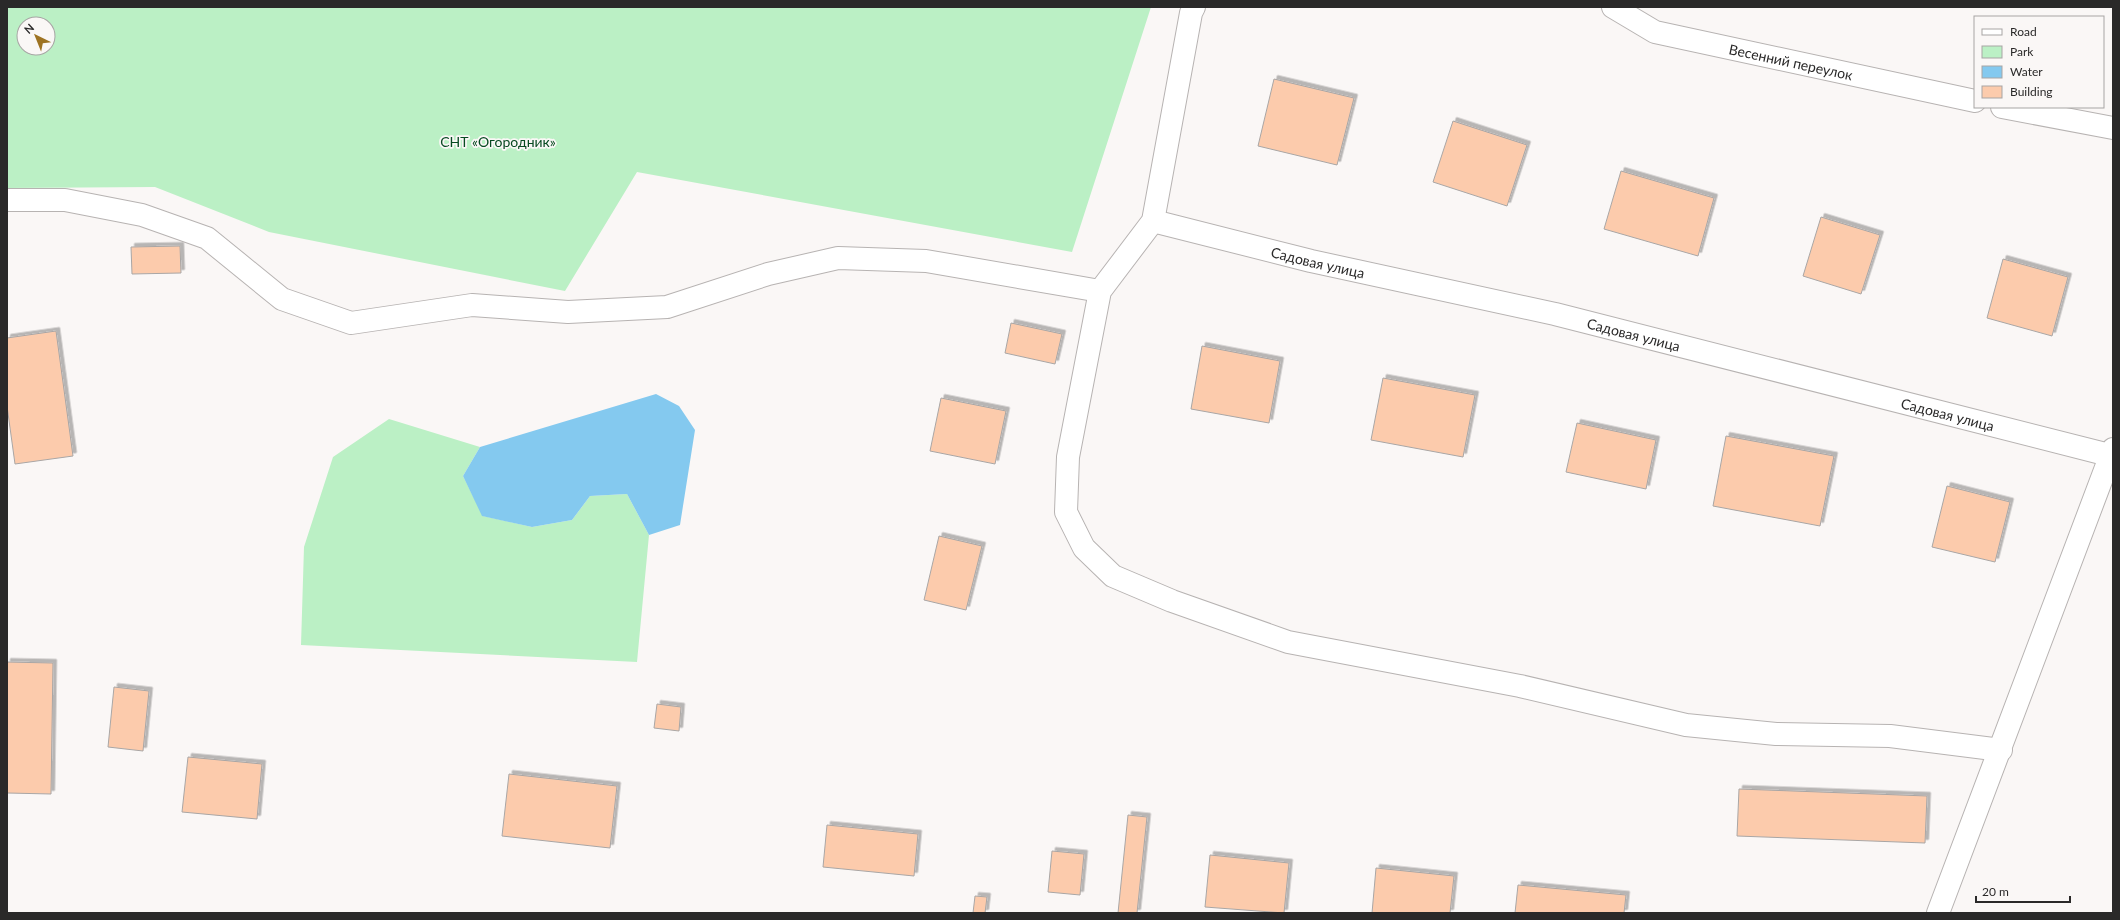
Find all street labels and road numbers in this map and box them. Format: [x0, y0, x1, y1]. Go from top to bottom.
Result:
street label: Весенний переулок [1728, 40, 1855, 83]
street label: Садовая улица [1269, 243, 1366, 281]
street label: Садовая улица [1585, 314, 1682, 354]
street label: Садовая улица [1899, 394, 1996, 434]

